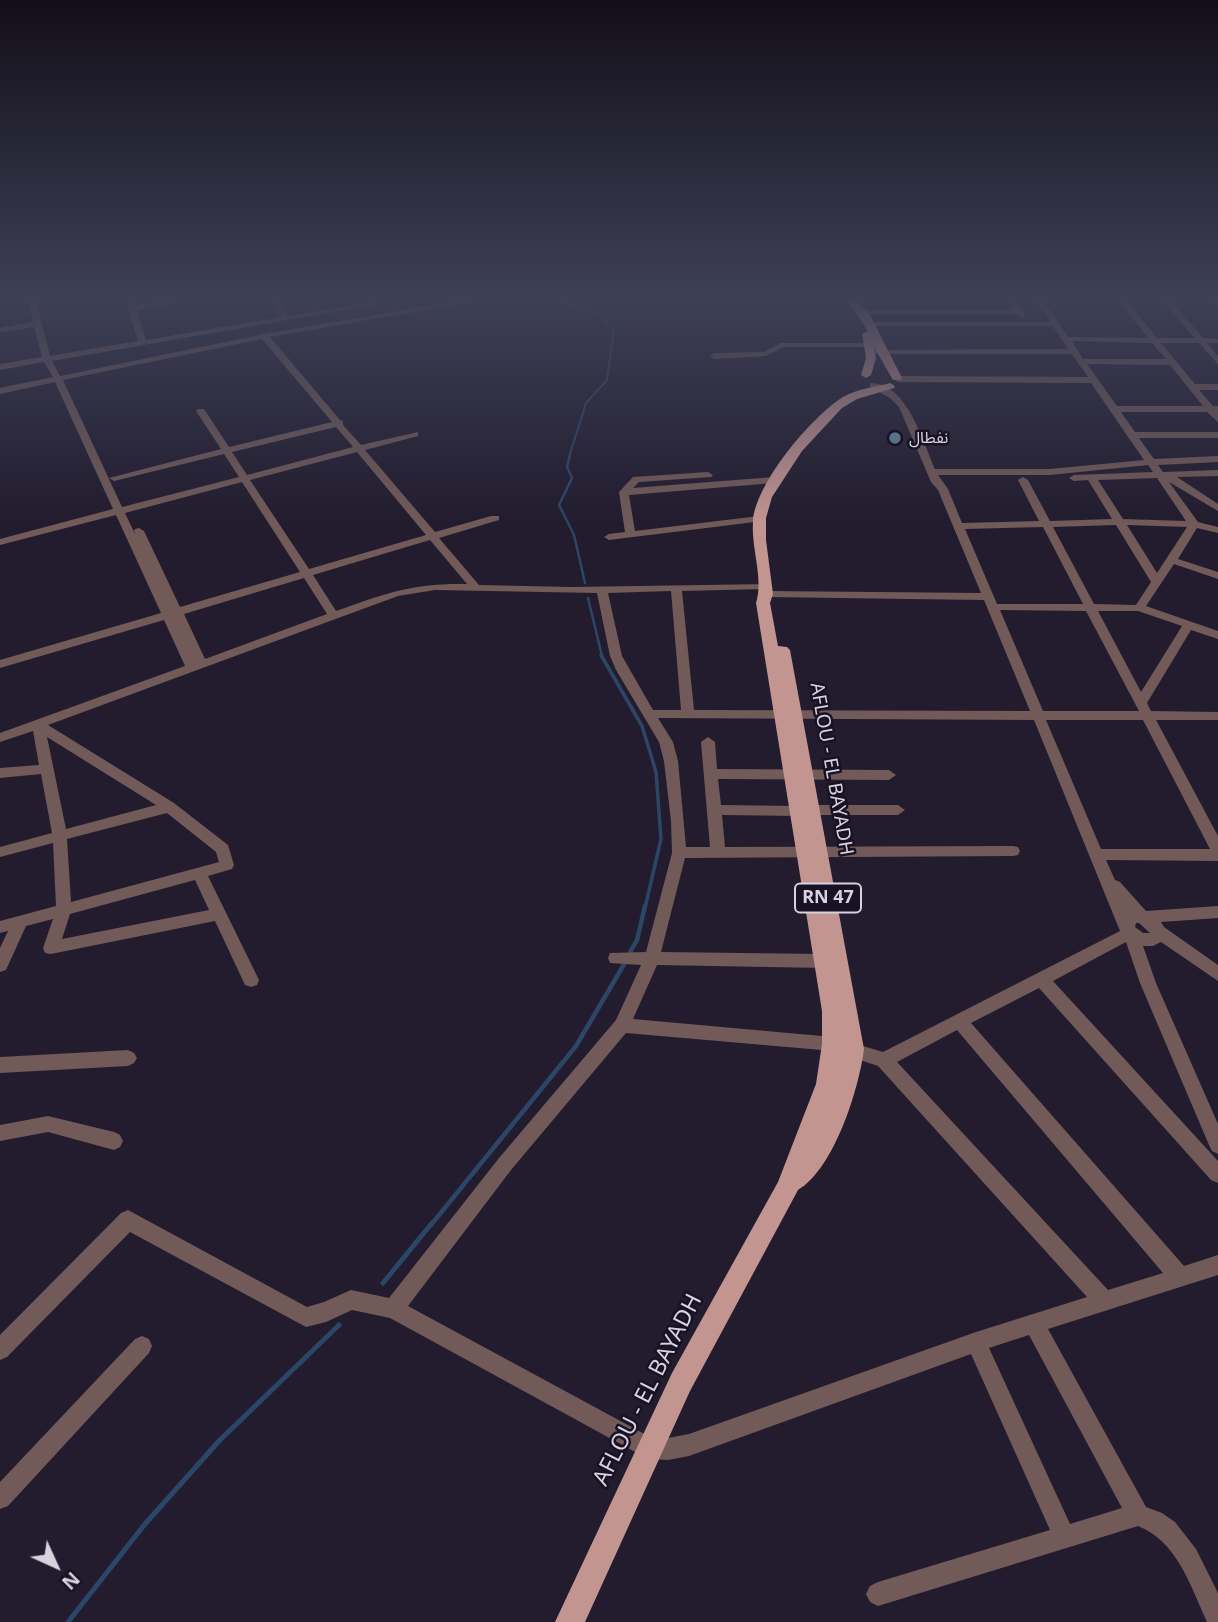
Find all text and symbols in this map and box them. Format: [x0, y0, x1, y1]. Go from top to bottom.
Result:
place label: نفطال [909, 428, 948, 448]
marker: نفطال [887, 430, 903, 446]
street label: AFLOU - EL BAYADH [805, 681, 857, 857]
road number: RN 47 [795, 884, 861, 912]
street label: AFLOU - EL BAYADH [588, 1289, 708, 1491]
north arrow [21, 1531, 91, 1601]
text: N [56, 1566, 86, 1595]

